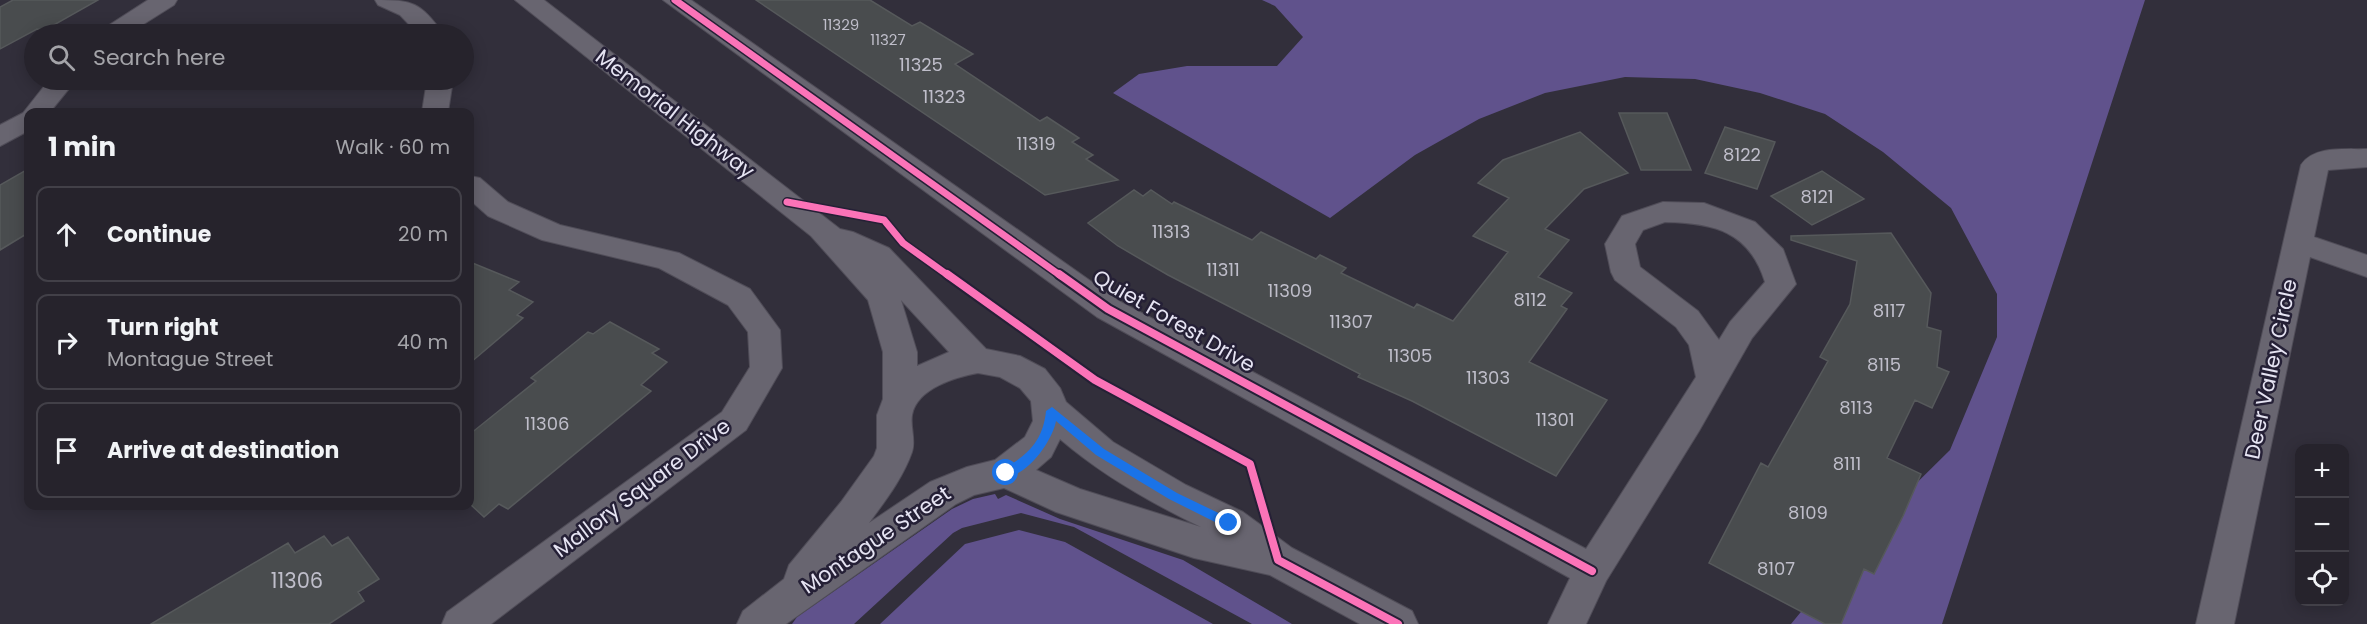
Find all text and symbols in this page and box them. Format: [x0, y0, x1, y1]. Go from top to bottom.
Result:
house number: 11329 [823, 14, 859, 35]
search box [24, 24, 474, 90]
house number: 11327 [870, 29, 906, 50]
icon: search [45, 41, 78, 74]
text: Search here [93, 42, 226, 73]
street label: Memorial Highway [590, 42, 761, 185]
house number: 11325 [899, 52, 943, 77]
house number: 11323 [922, 84, 966, 109]
text: 1 min [48, 129, 116, 165]
house number: 11319 [1016, 131, 1056, 156]
text: Walk · 60 m [336, 133, 450, 161]
house number: 8122 [1723, 142, 1761, 167]
house number: 8121 [1800, 184, 1834, 209]
icon: ahead [50, 218, 83, 251]
text: Continue [107, 219, 211, 250]
house number: 11313 [1152, 219, 1190, 244]
text: 20 m [398, 220, 448, 248]
house number: 11311 [1206, 257, 1240, 282]
street label: Quiet Forest Drive [1088, 262, 1261, 379]
street label: Deer Valley Circle [2237, 276, 2304, 462]
house number: 11309 [1268, 278, 1312, 303]
house number: 8112 [1513, 287, 1547, 312]
house number: 8117 [1873, 298, 1906, 323]
house number: 11307 [1329, 309, 1373, 334]
text: Turn right [107, 312, 218, 343]
icon: right [50, 326, 83, 359]
text: 40 m [397, 328, 448, 356]
house number: 11305 [1388, 343, 1432, 368]
text: Montague Street [107, 345, 273, 373]
house number: 8115 [1867, 352, 1901, 377]
house number: 11303 [1466, 365, 1510, 390]
house number: 8113 [1839, 395, 1873, 420]
house number: 11301 [1535, 407, 1575, 432]
house number: 11306 [525, 411, 569, 436]
street label: Mallory Square Drive [547, 411, 736, 564]
icon: arrive [50, 434, 83, 467]
text: Arrive at destination [107, 435, 339, 466]
map controls [2295, 444, 2349, 606]
button: + [2295, 444, 2349, 498]
house number: 8111 [1833, 451, 1861, 476]
route start [992, 459, 1018, 485]
street label: Montague Street [795, 479, 956, 600]
button: − [2295, 498, 2349, 552]
house number: 8109 [1788, 500, 1828, 525]
route end [1215, 509, 1241, 535]
button: locate [2295, 552, 2349, 606]
house number: 8107 [1757, 556, 1795, 581]
house number: 11306 [271, 566, 323, 595]

